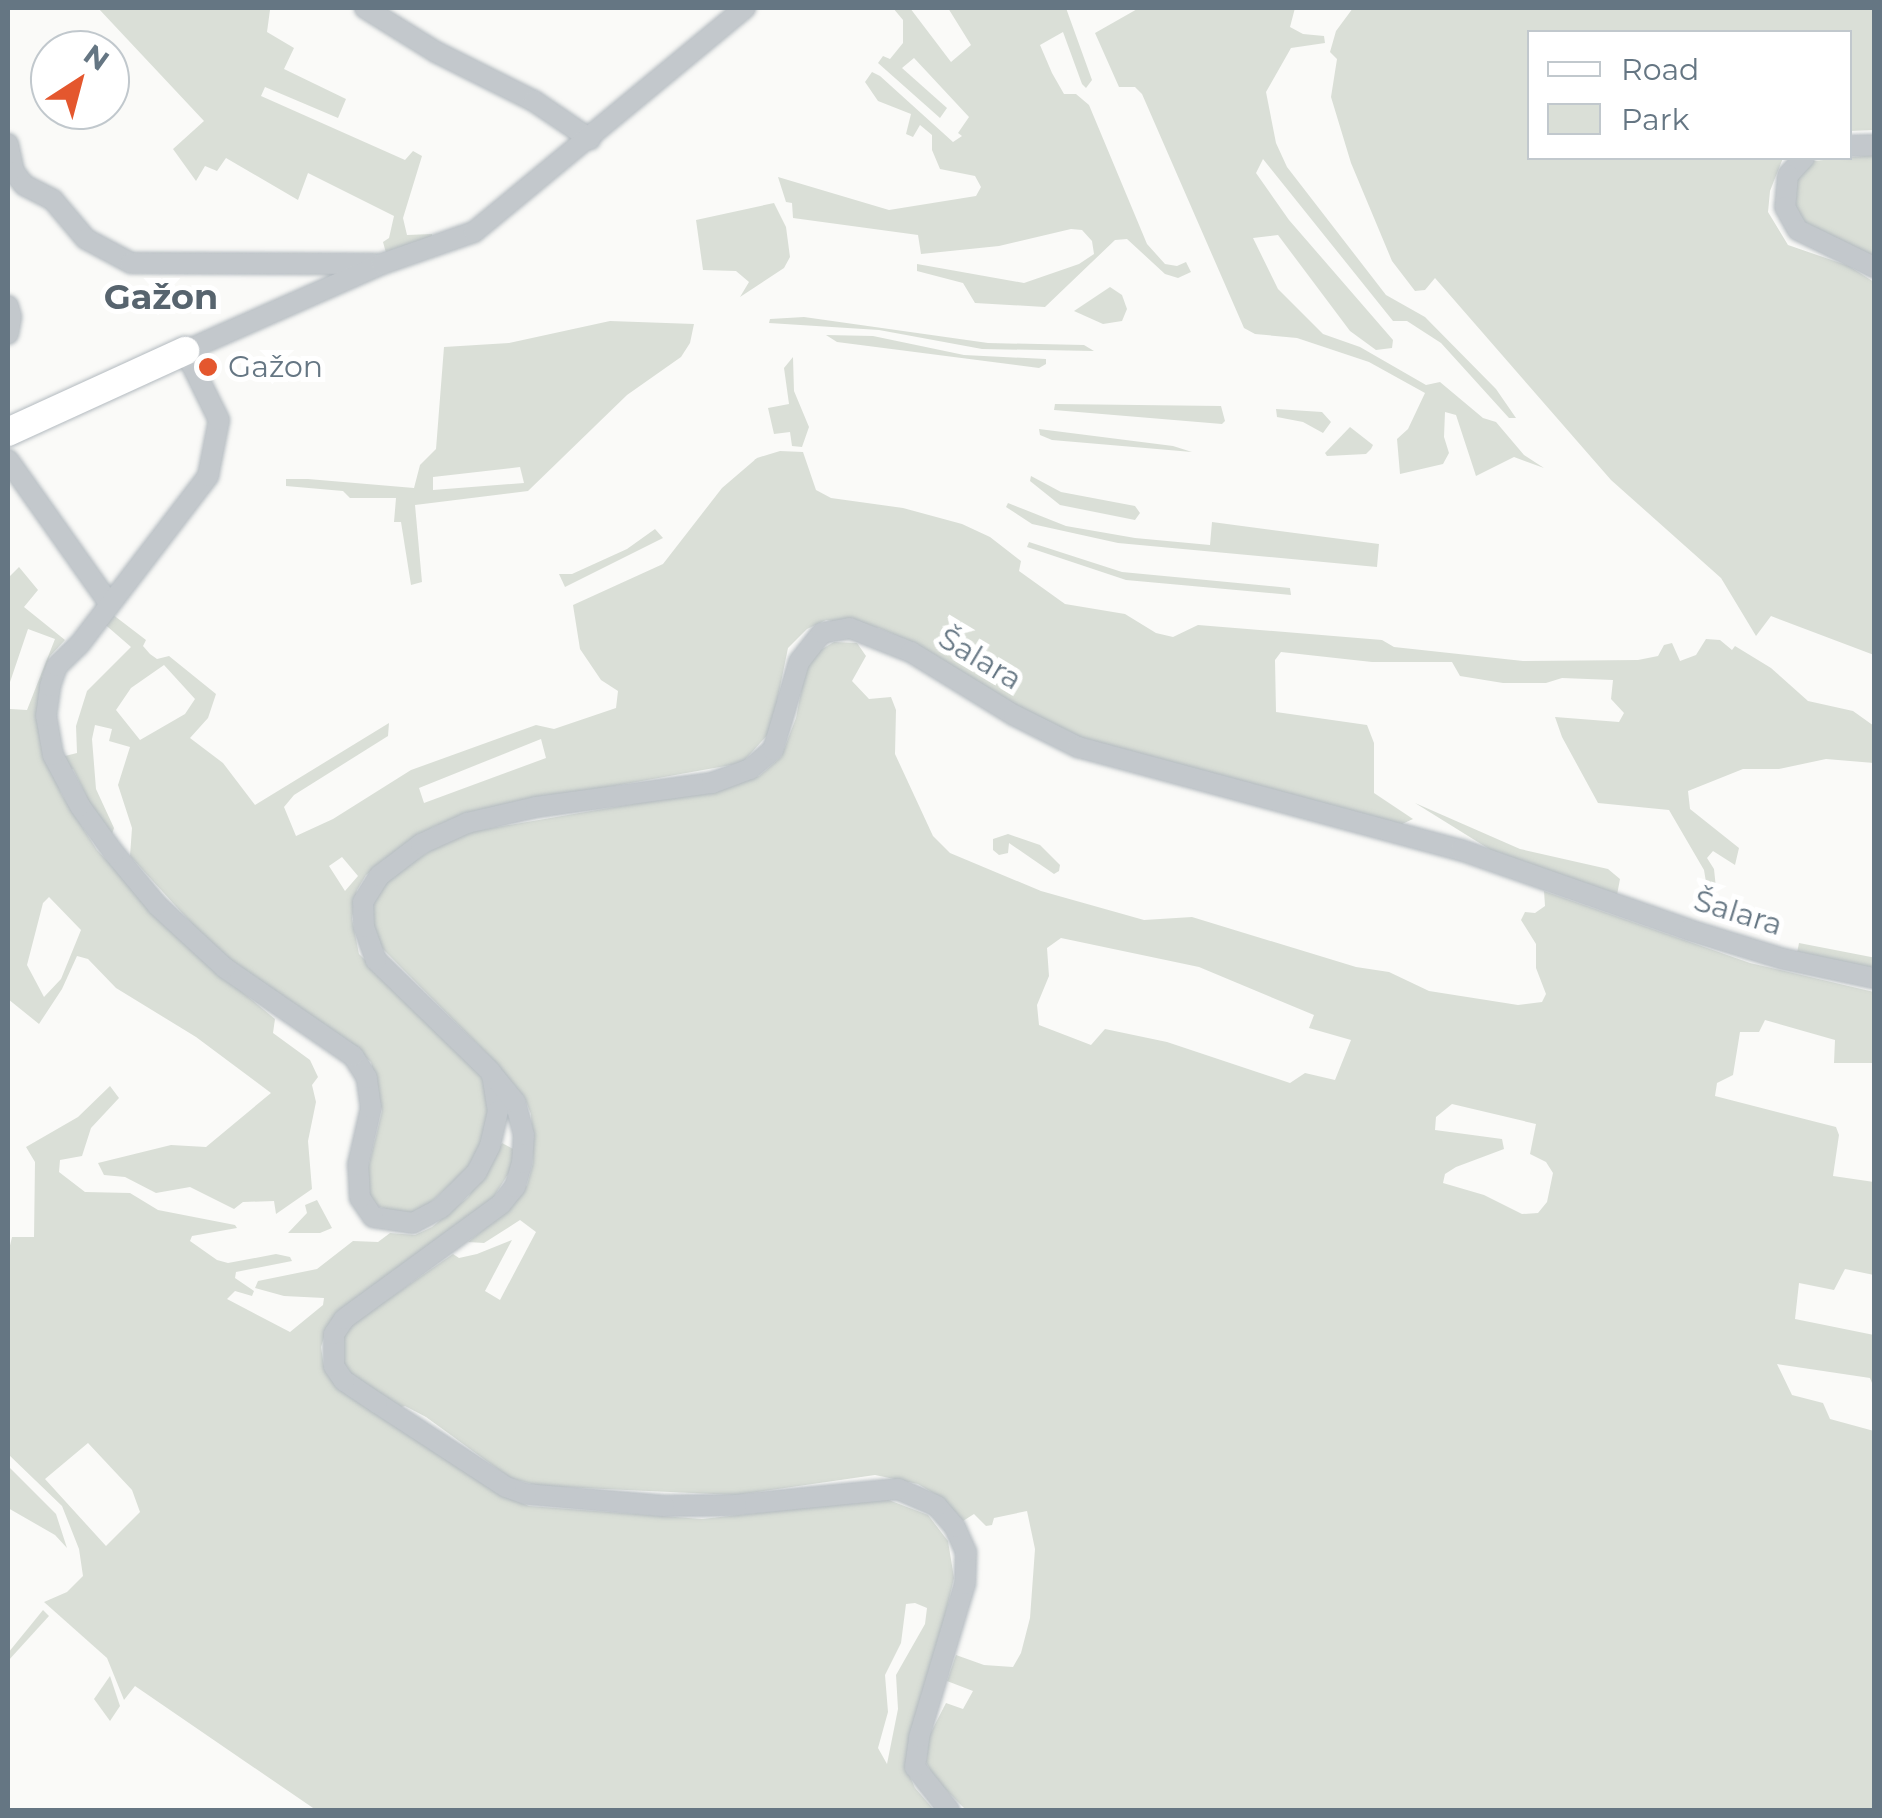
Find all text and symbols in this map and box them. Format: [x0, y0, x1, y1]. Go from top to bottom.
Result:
north arrow [30, 30, 130, 130]
legend [1527, 30, 1852, 160]
text: N [77, 37, 116, 78]
text: Road [1621, 51, 1699, 88]
text: Park [1621, 101, 1690, 138]
district label: Gažon [104, 276, 218, 318]
place label: Gažon [228, 349, 323, 385]
marker: Gažon [197, 356, 219, 378]
street label: Šalara [932, 620, 1028, 698]
street label: Šalara [1689, 883, 1787, 943]

